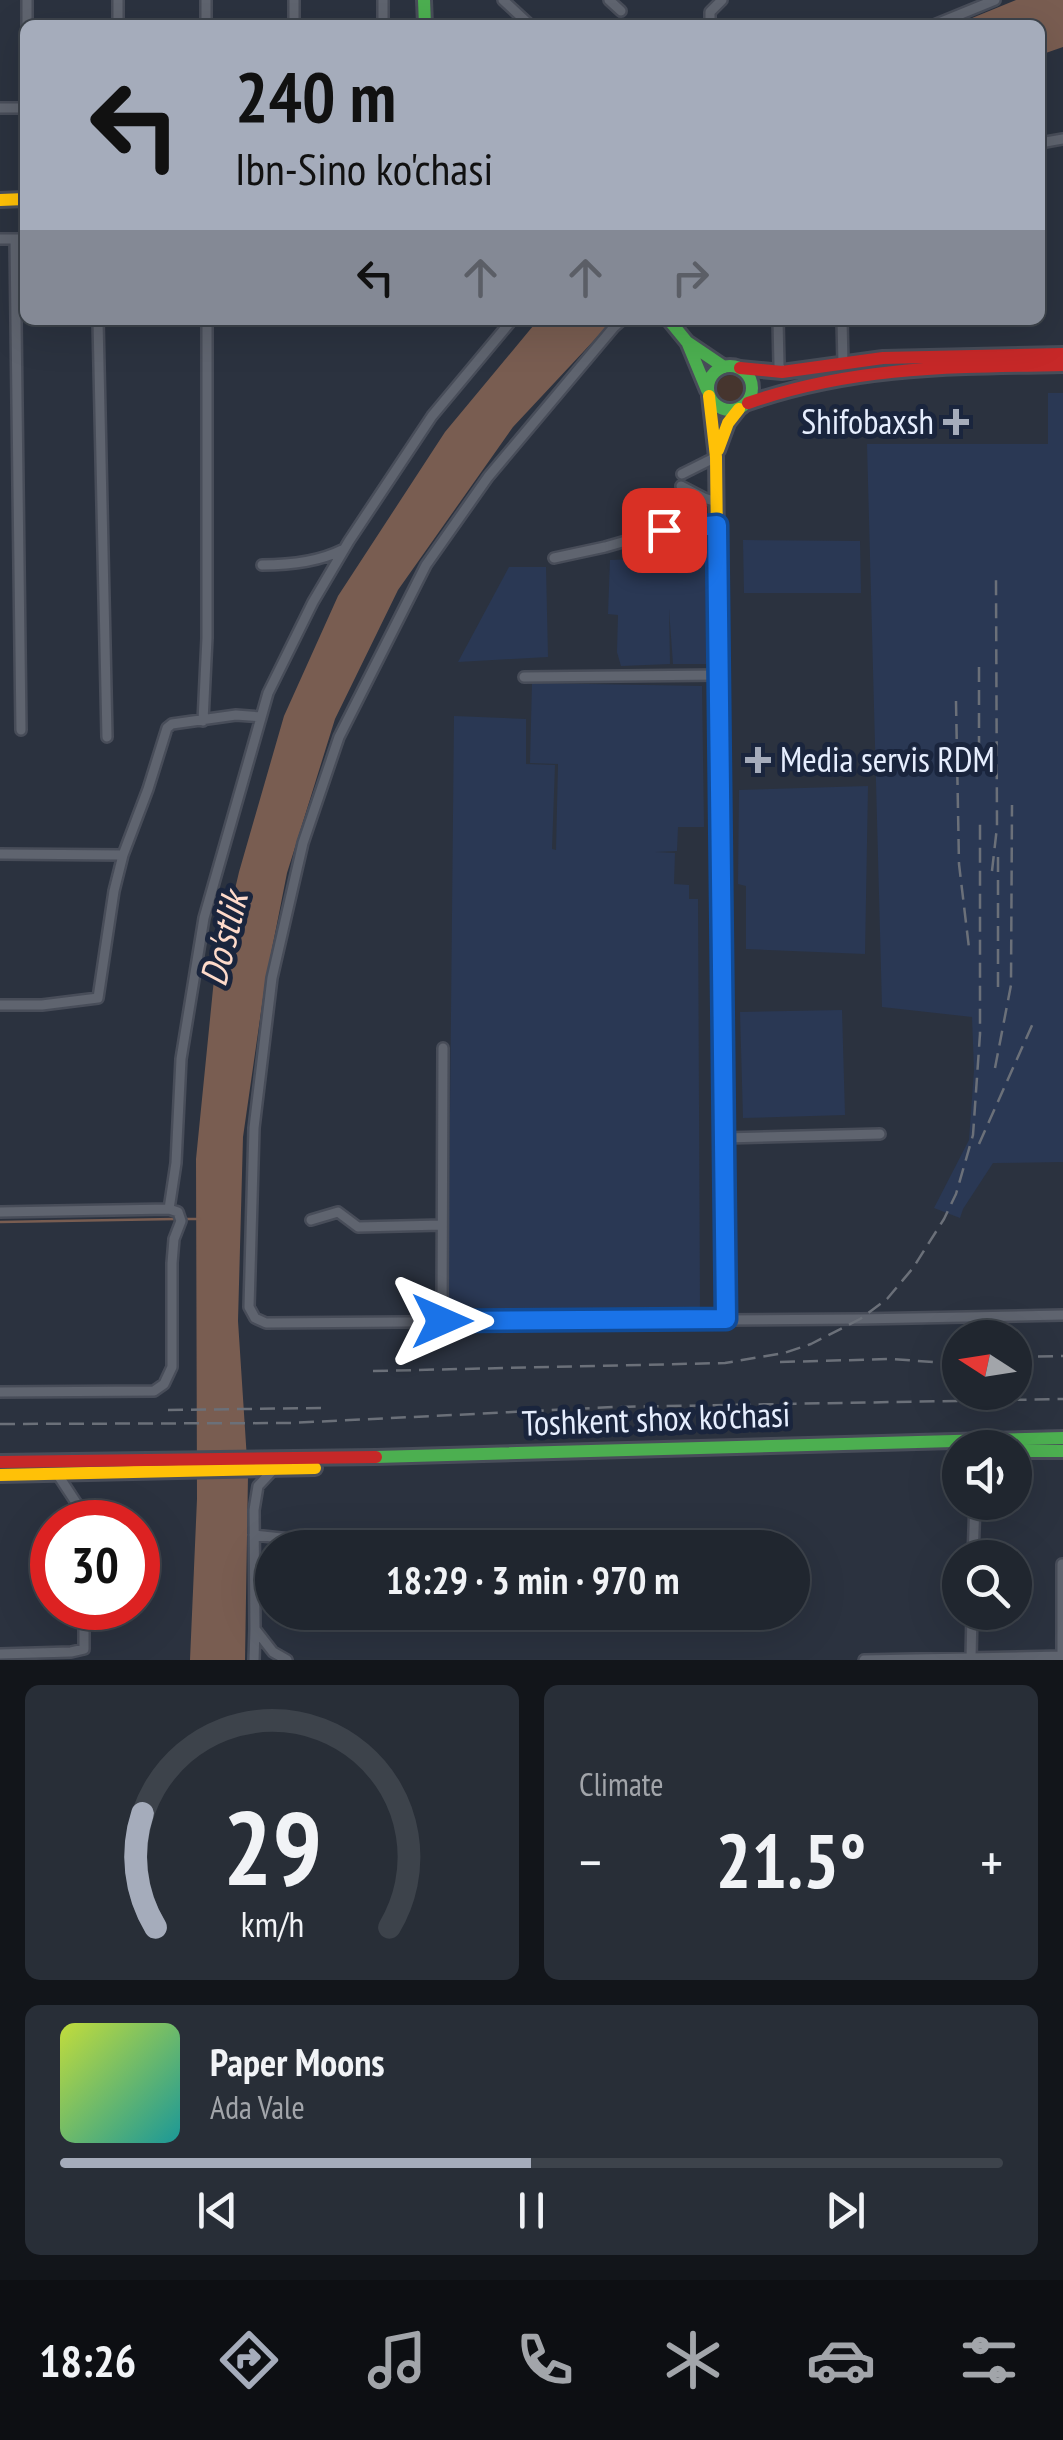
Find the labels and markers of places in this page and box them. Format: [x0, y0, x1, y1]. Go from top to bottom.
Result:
place label: Shifobaxsh [801, 398, 934, 444]
marker: Shifobaxsh [943, 409, 969, 435]
pin [622, 488, 707, 573]
place label: Media servis RDM [780, 736, 995, 782]
marker: Media servis RDM [745, 747, 771, 773]

